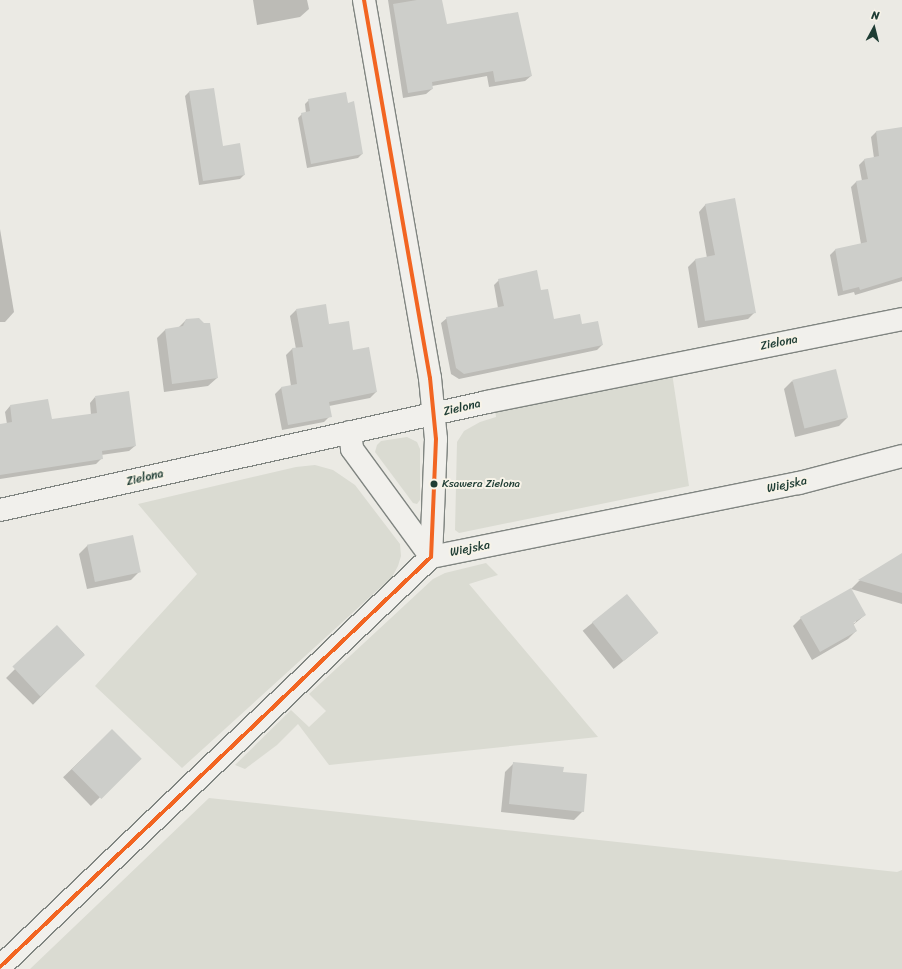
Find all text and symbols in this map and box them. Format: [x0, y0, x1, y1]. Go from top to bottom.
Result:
text: N [871, 6, 880, 25]
north arrow [854, 8, 894, 48]
street label: Zielona [759, 332, 799, 354]
street label: Zielona [442, 397, 482, 419]
street label: Zielona [125, 467, 165, 489]
street label: Wiejska [766, 474, 808, 496]
place label: Ksawera Zielona [442, 477, 520, 491]
marker: Ksawera Zielona [429, 479, 439, 489]
street label: Wiejska [449, 538, 491, 560]

